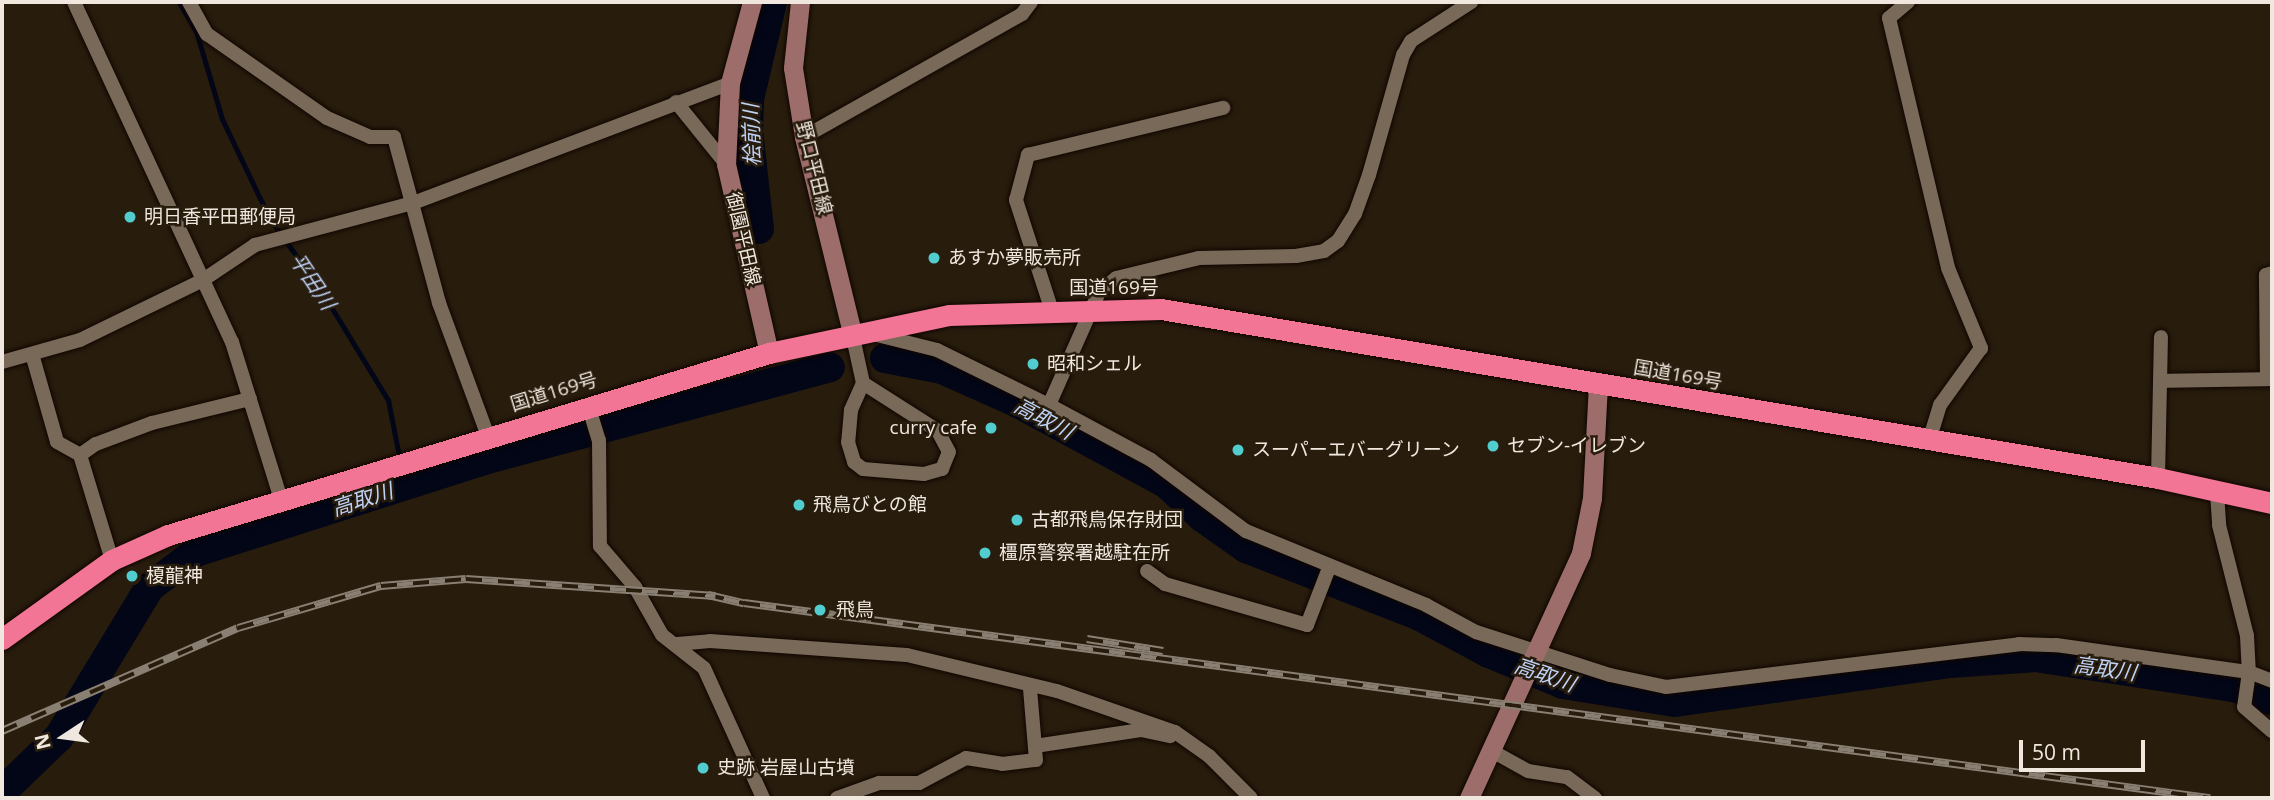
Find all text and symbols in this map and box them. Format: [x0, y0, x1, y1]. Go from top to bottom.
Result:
water label: 桧前川 [737, 103, 765, 167]
street label: 野口平田線 [791, 119, 837, 217]
street label: 御園平田線 [721, 190, 765, 288]
place label: 明日香平田郵便局 [144, 206, 296, 228]
marker: 明日香平田郵便局 [122, 209, 138, 225]
place label: あすか夢販売所 [948, 247, 1081, 269]
water label: 平田川 [285, 248, 341, 314]
marker: あすか夢販売所 [926, 250, 942, 266]
street label: 国道169号 [1069, 277, 1159, 299]
place label: 昭和シェル [1047, 353, 1142, 375]
marker: 昭和シェル [1025, 356, 1041, 372]
street label: 国道169号 [1632, 356, 1724, 394]
street label: 国道169号 [508, 368, 600, 416]
water label: 高取川 [1010, 392, 1078, 444]
place label: curry cafe [890, 417, 977, 439]
marker: curry cafe [983, 420, 999, 436]
place label: セブン-イレブン [1507, 435, 1646, 457]
marker: セブン-イレブン [1485, 438, 1501, 454]
place label: スーパーエバーグリーン [1252, 439, 1461, 461]
marker: スーパーエバーグリーン [1230, 442, 1246, 458]
water label: 高取川 [328, 477, 396, 521]
place label: 飛鳥びとの館 [813, 494, 927, 516]
marker: 飛鳥びとの館 [791, 497, 807, 513]
place label: 古都飛鳥保存財団 [1031, 509, 1183, 531]
marker: 古都飛鳥保存財団 [1009, 512, 1025, 528]
place label: 橿原警察署越駐在所 [999, 542, 1170, 564]
marker: 橿原警察署越駐在所 [977, 545, 993, 561]
place label: 榎龍神 [146, 565, 203, 587]
marker: 榎龍神 [124, 568, 140, 584]
place label: 飛鳥 [836, 599, 874, 621]
marker: 飛鳥 [810, 600, 830, 620]
water label: 高取川 [2072, 651, 2138, 685]
water label: 高取川 [1511, 652, 1579, 696]
north arrow [28, 702, 98, 772]
scale bar [2022, 726, 2148, 770]
text: N [28, 731, 57, 752]
text: 50 m [2032, 738, 2081, 766]
place label: 史跡 岩屋山古墳 [717, 757, 855, 779]
marker: 史跡 岩屋山古墳 [695, 760, 711, 776]

